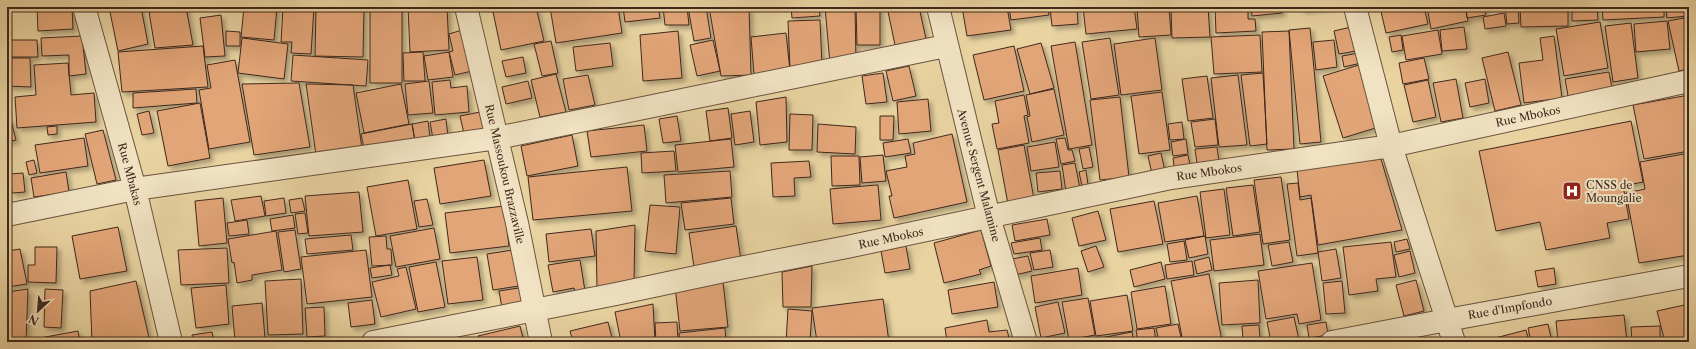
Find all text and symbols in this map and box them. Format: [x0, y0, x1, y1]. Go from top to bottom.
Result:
street label: Rue Mbokos [1494, 102, 1562, 130]
street label: Rue Massoukou Brazzaville [482, 103, 528, 245]
street label: Avenue Sergent Malamine [954, 106, 1004, 243]
street label: Rue Mbakas [115, 141, 145, 207]
street label: Rue Mbokos [1175, 160, 1243, 184]
place label: CNSS de Moungalie [1586, 178, 1642, 205]
hospital icon: CNSS de Moungalie [1561, 180, 1583, 202]
street label: Rue Mbokos [857, 224, 925, 252]
north arrow [18, 291, 58, 331]
street label: Rue d'Impfondo [1467, 294, 1553, 322]
text: N [26, 311, 41, 328]

